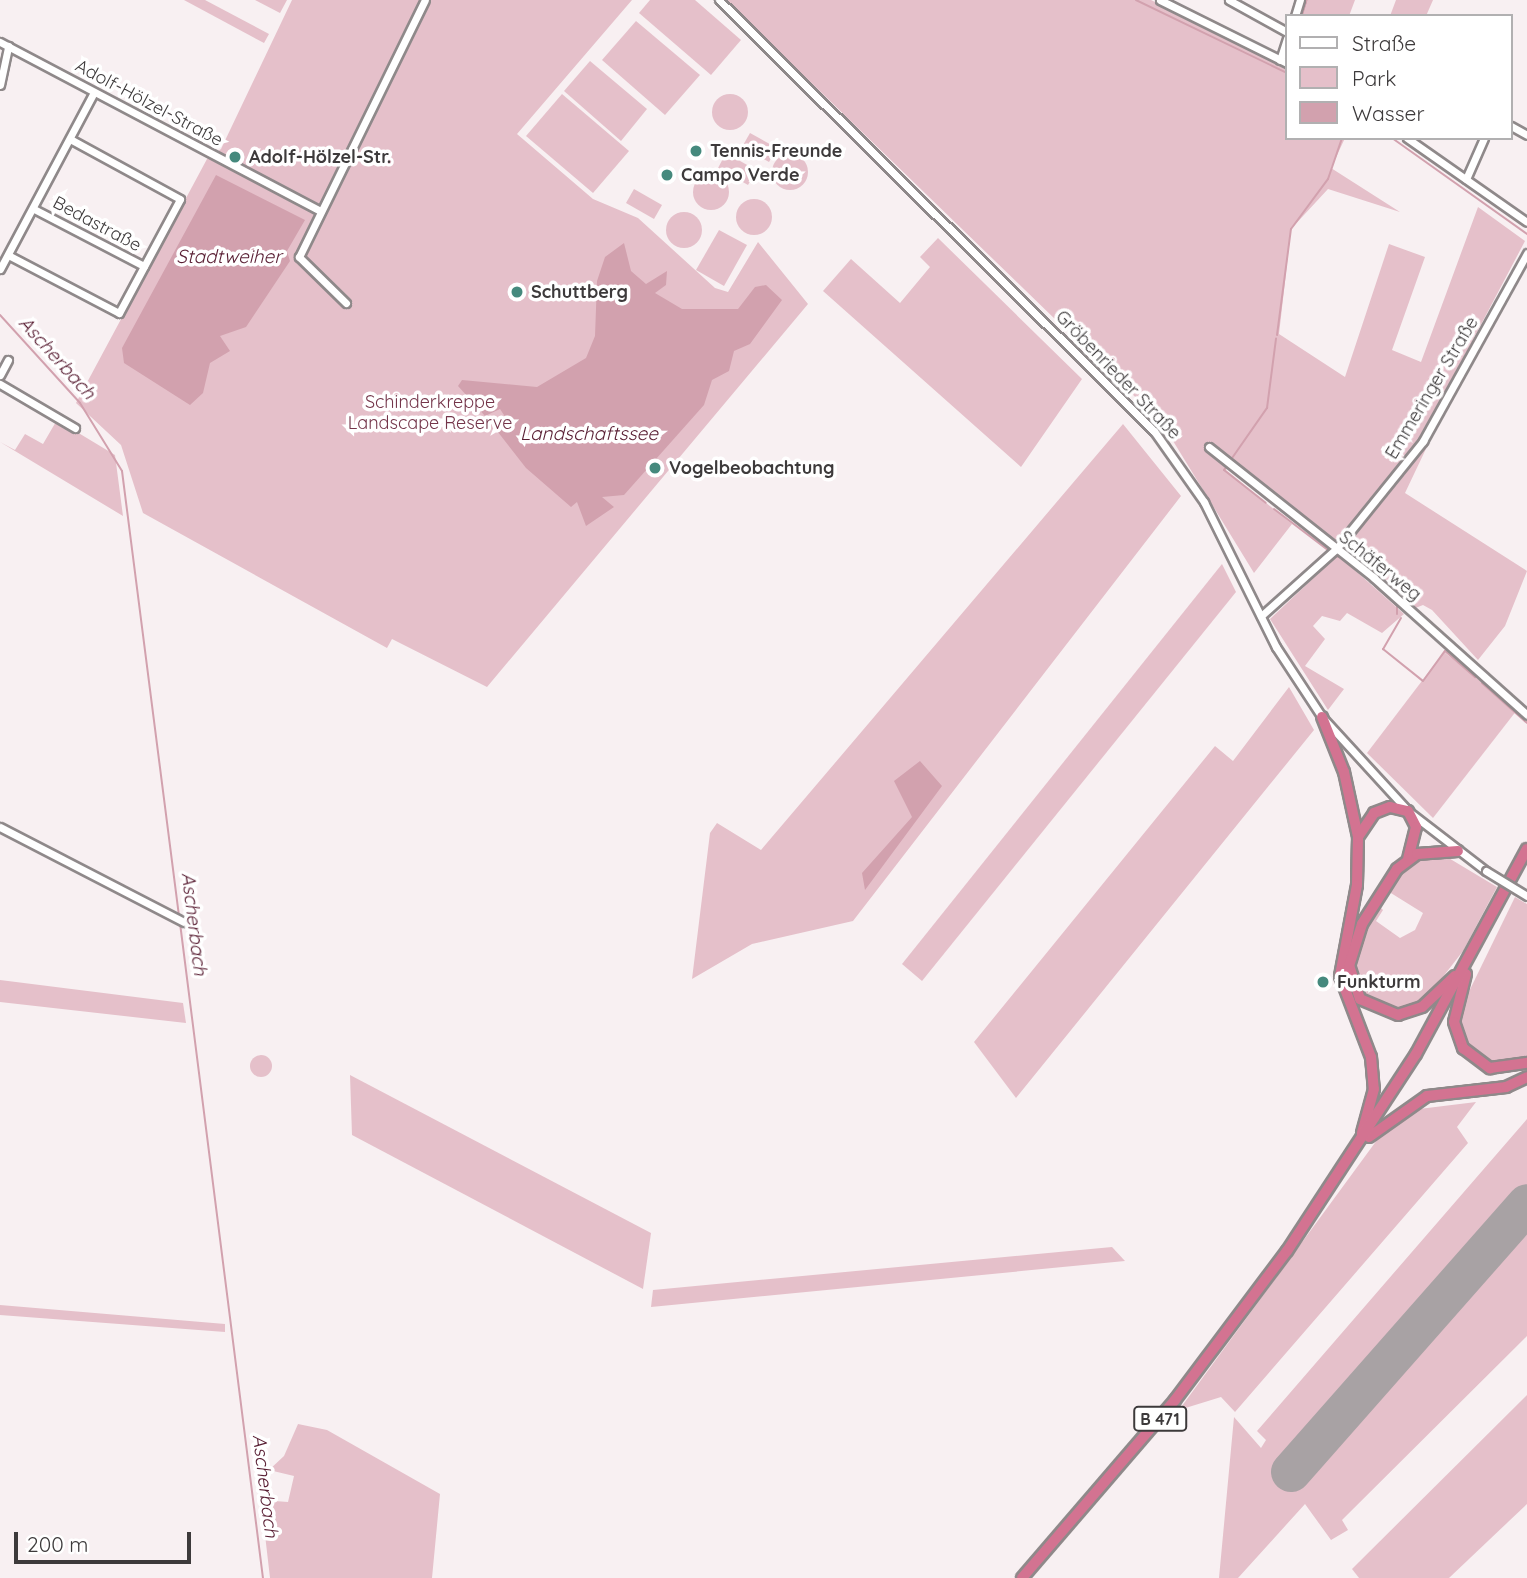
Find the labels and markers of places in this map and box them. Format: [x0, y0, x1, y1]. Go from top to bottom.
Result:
place label: Tennis-Freunde [710, 140, 842, 162]
marker: Tennis-Freunde [688, 143, 704, 159]
place label: Adolf-Hölzel-Str. [249, 146, 391, 168]
marker: Adolf-Hölzel-Str. [227, 149, 243, 165]
place label: Campo Verde [681, 164, 800, 186]
marker: Campo Verde [659, 167, 675, 183]
place label: Schuttberg [531, 281, 628, 303]
marker: Schuttberg [509, 284, 525, 300]
place label: Vogelbeobachtung [669, 457, 834, 479]
marker: Vogelbeobachtung [647, 460, 663, 476]
place label: Funkturm [1337, 971, 1421, 993]
marker: Funkturm [1315, 974, 1331, 990]

